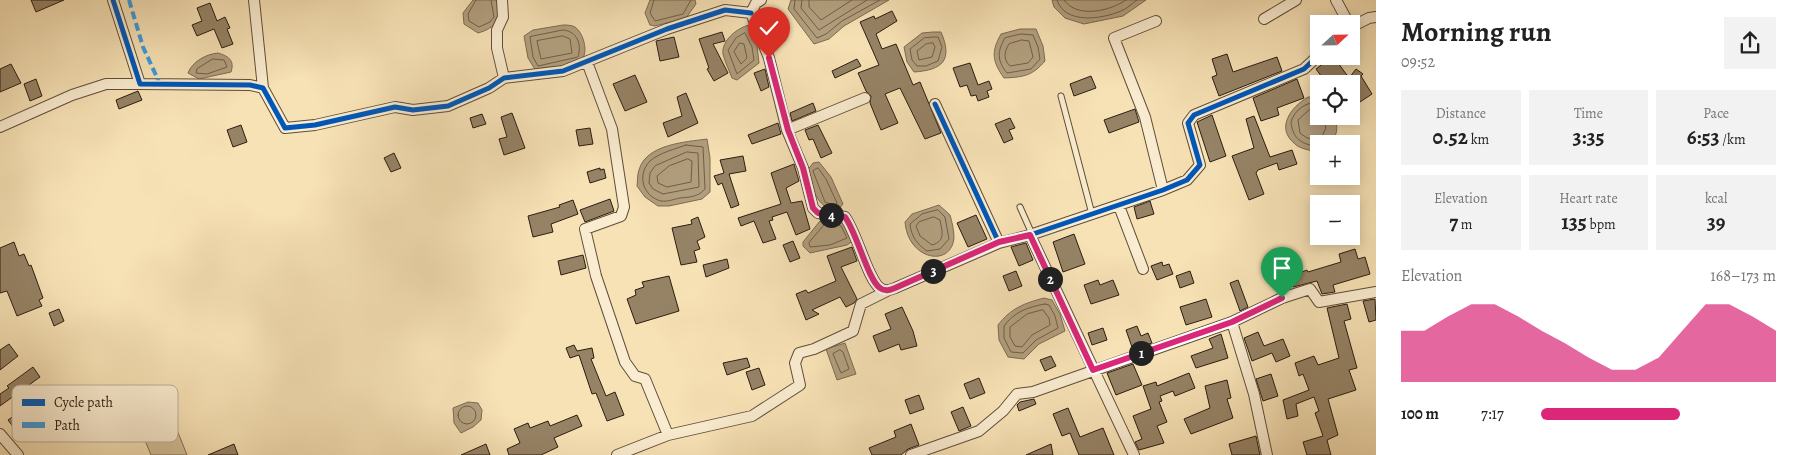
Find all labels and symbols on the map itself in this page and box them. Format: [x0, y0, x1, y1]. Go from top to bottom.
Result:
pin [748, 7, 790, 58]
north arrow [1310, 15, 1360, 65]
pin: 4 [818, 202, 844, 228]
pin [1261, 247, 1303, 298]
pin: 3 [920, 258, 946, 284]
pin: 2 [1038, 266, 1062, 292]
pin: 1 [1128, 340, 1154, 366]
legend [12, 385, 178, 442]
text: Cycle path [54, 393, 114, 412]
text: Path [54, 416, 81, 435]

